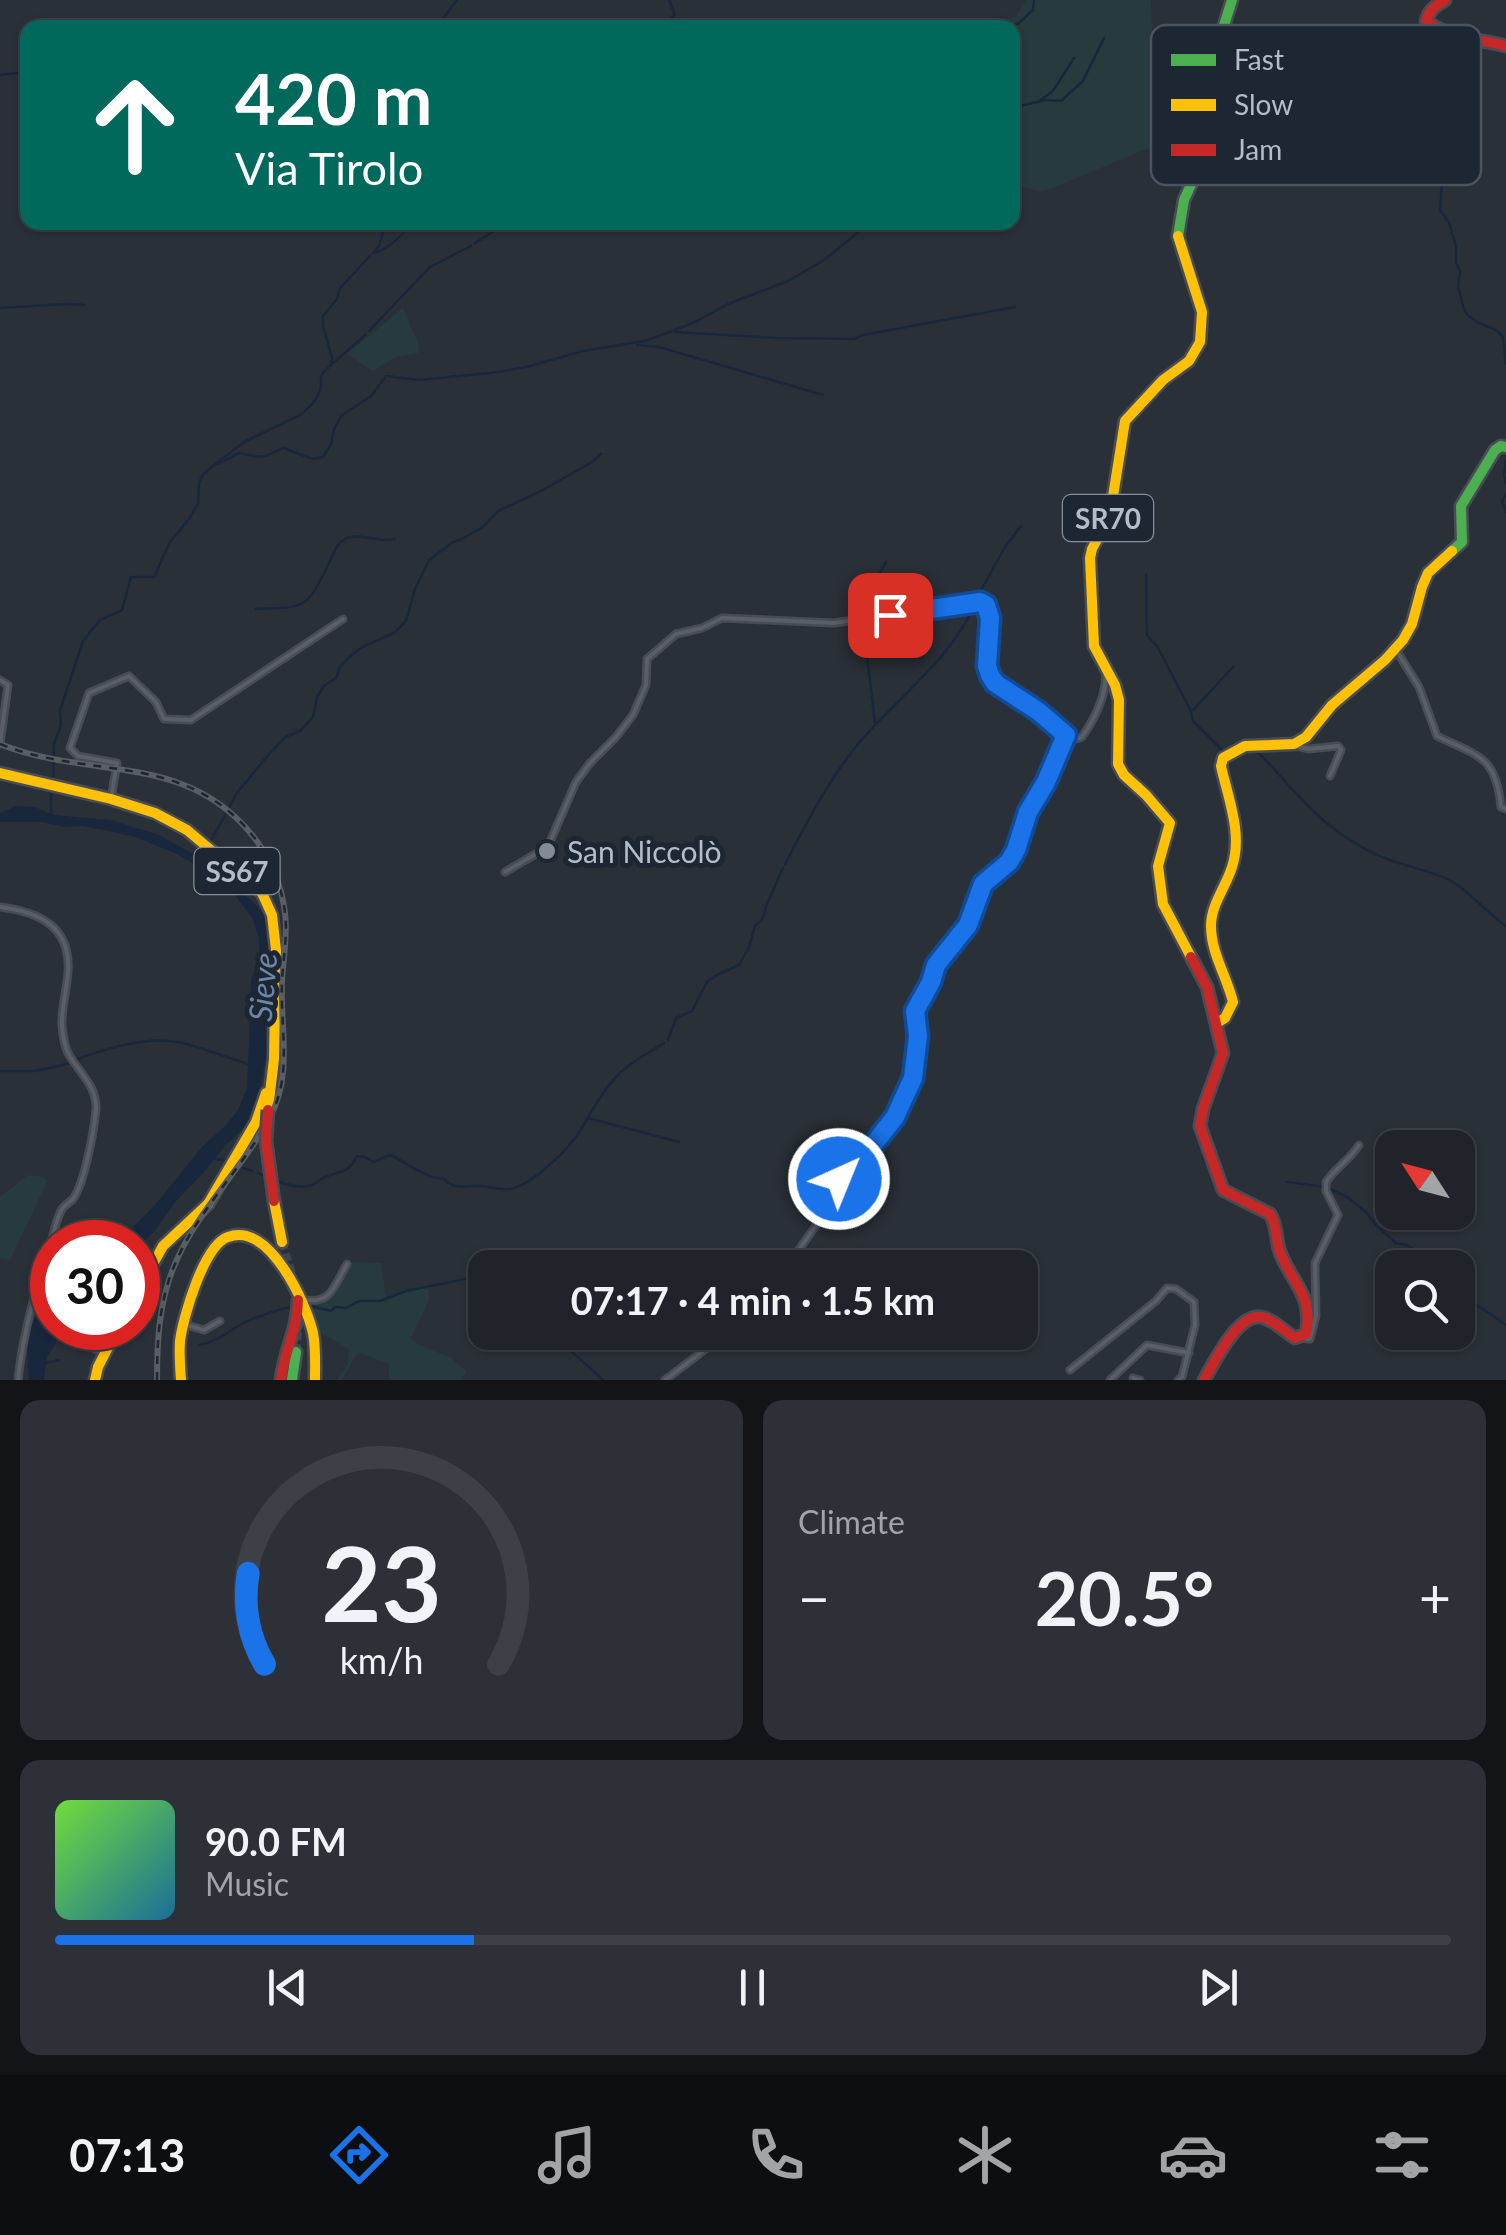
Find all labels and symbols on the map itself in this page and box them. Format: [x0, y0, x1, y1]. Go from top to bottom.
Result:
legend [1151, 25, 1481, 185]
text: Fast [1234, 42, 1284, 76]
text: Slow [1234, 87, 1293, 121]
text: Jam [1234, 132, 1282, 166]
road number: SR70 [1063, 495, 1153, 541]
pin [848, 573, 933, 658]
place label: San Niccolò [567, 833, 722, 869]
marker: San Niccolò [536, 840, 558, 862]
road number: SS67 [194, 848, 280, 894]
water label: Sieve [240, 951, 284, 1023]
position arrow [787, 1127, 891, 1231]
north arrow [1375, 1130, 1475, 1230]
speed limit sign: 30 [30, 1220, 160, 1350]

